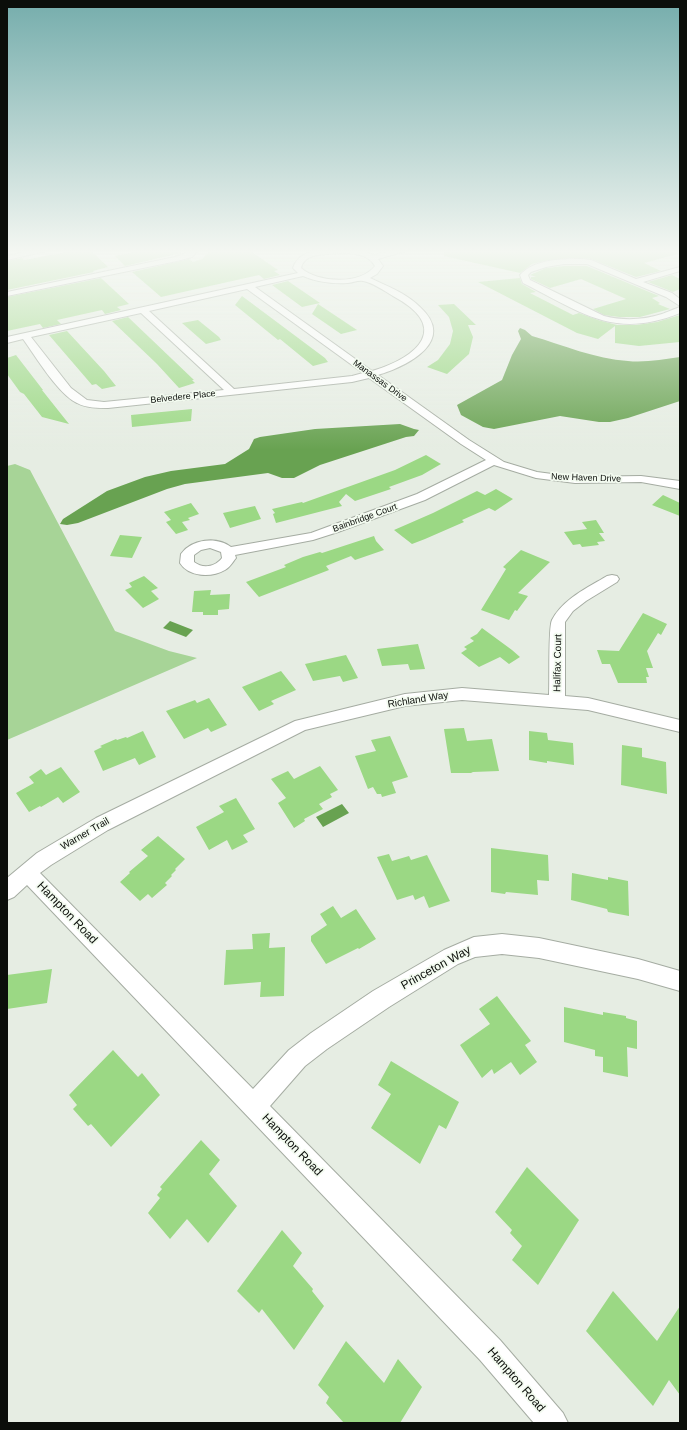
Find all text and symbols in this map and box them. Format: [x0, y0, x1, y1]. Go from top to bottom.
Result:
street label: Manassas Drive [351, 358, 409, 404]
street label: Belvedere Place [150, 388, 216, 406]
street label: New Haven Drive [551, 471, 621, 485]
street label: Bainbridge Court [331, 501, 399, 535]
street label: Halifax Court [551, 634, 565, 692]
street label: Richland Way [387, 689, 449, 711]
street label: Warner Trail [59, 815, 111, 853]
street label: Hampton Road [34, 879, 100, 947]
street label: Princeton Way [399, 943, 473, 993]
street label: Hampton Road [259, 1111, 325, 1179]
street label: Hampton Road [484, 1345, 548, 1415]

